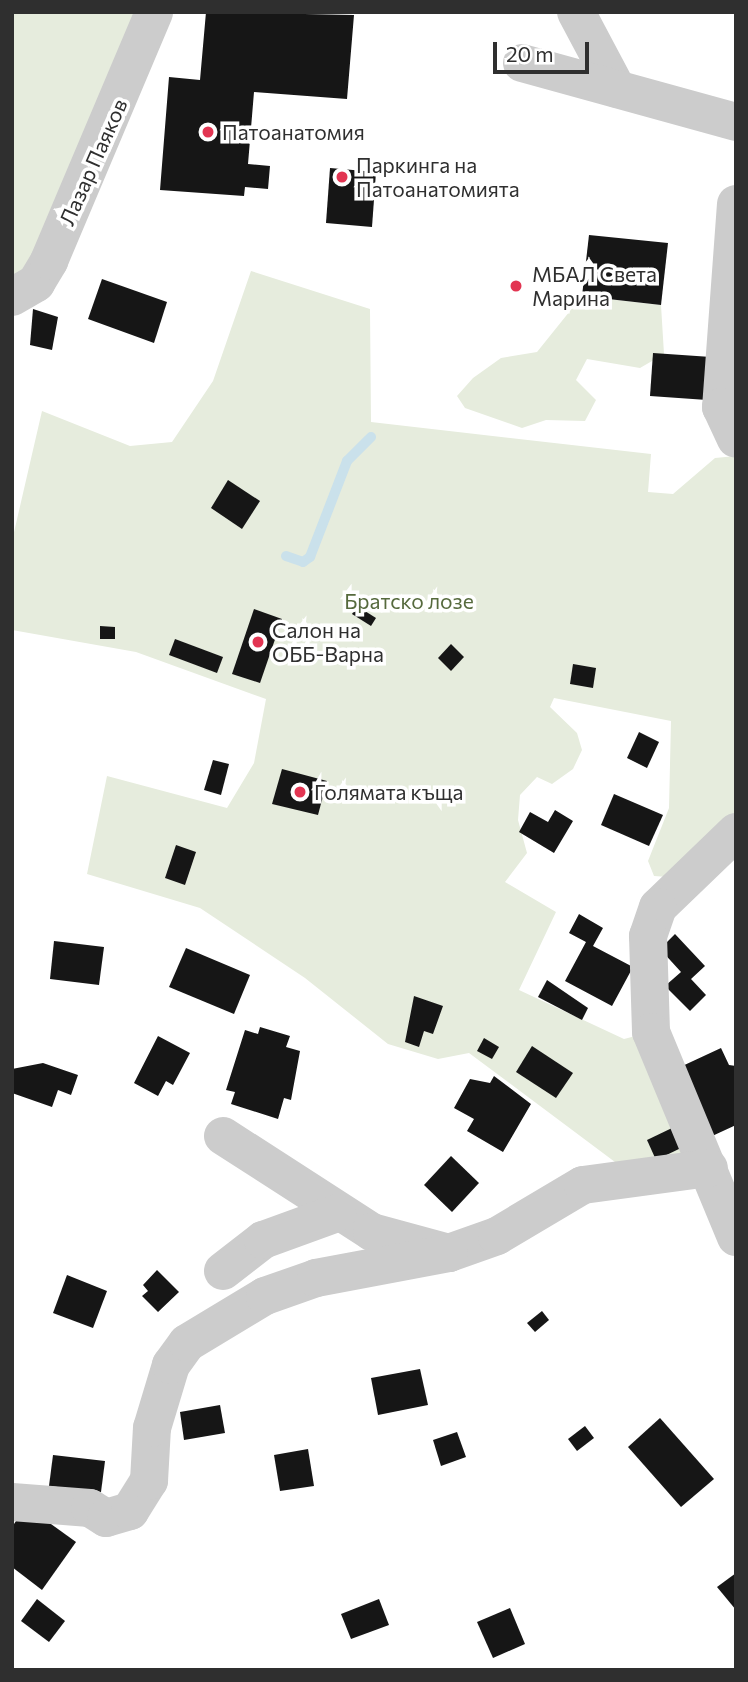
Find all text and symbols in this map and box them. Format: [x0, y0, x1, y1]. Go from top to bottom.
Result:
scale bar [496, 28, 592, 72]
text: 20 m [506, 41, 554, 66]
street label: Лазар Паяков [54, 95, 132, 229]
place label: Патоанатомия [222, 119, 365, 145]
marker: Патоанатомия [200, 124, 216, 140]
place label: Паркинга на Патоанатомията [356, 152, 520, 202]
marker: Паркинга на Патоанатомията [334, 169, 350, 185]
place label: МБАЛ Света Марина [532, 261, 657, 311]
marker: МБАЛ Света Марина [506, 276, 526, 296]
park label: Братско лозе [344, 588, 474, 614]
place label: Салон на ОББ-Варна [272, 617, 384, 667]
marker: Салон на ОББ-Варна [250, 634, 266, 650]
place label: Голямата къща [314, 779, 463, 805]
marker: Голямата къща [292, 784, 308, 800]

